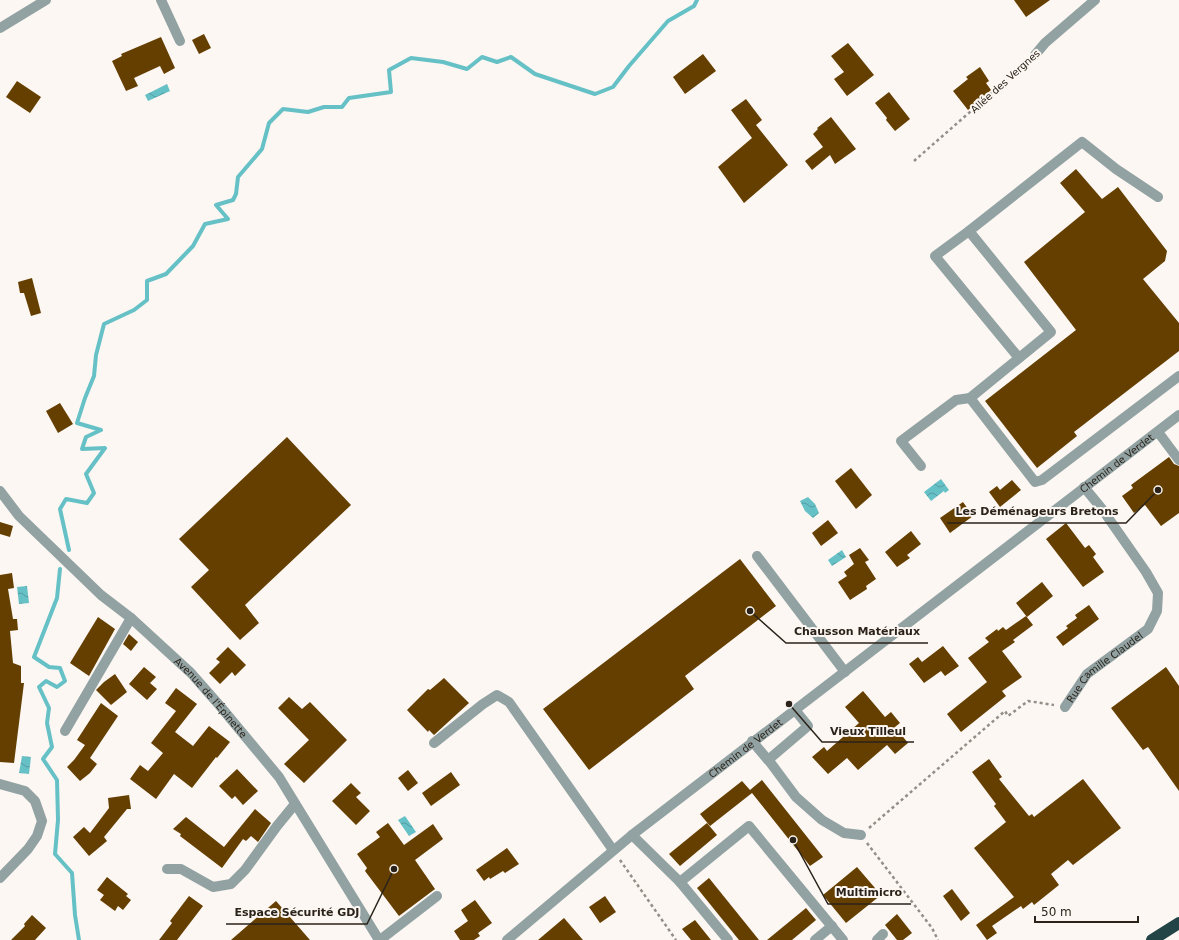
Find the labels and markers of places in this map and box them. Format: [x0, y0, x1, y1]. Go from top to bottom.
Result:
callout: Les Déménageurs Bretons [947, 500, 1126, 523]
callout: Chausson Matériaux [786, 620, 928, 643]
callout: Vieux Tilleul [822, 719, 914, 742]
callout: Multimicro [828, 881, 911, 904]
callout: Espace Sécurité GDJ [226, 901, 367, 924]

